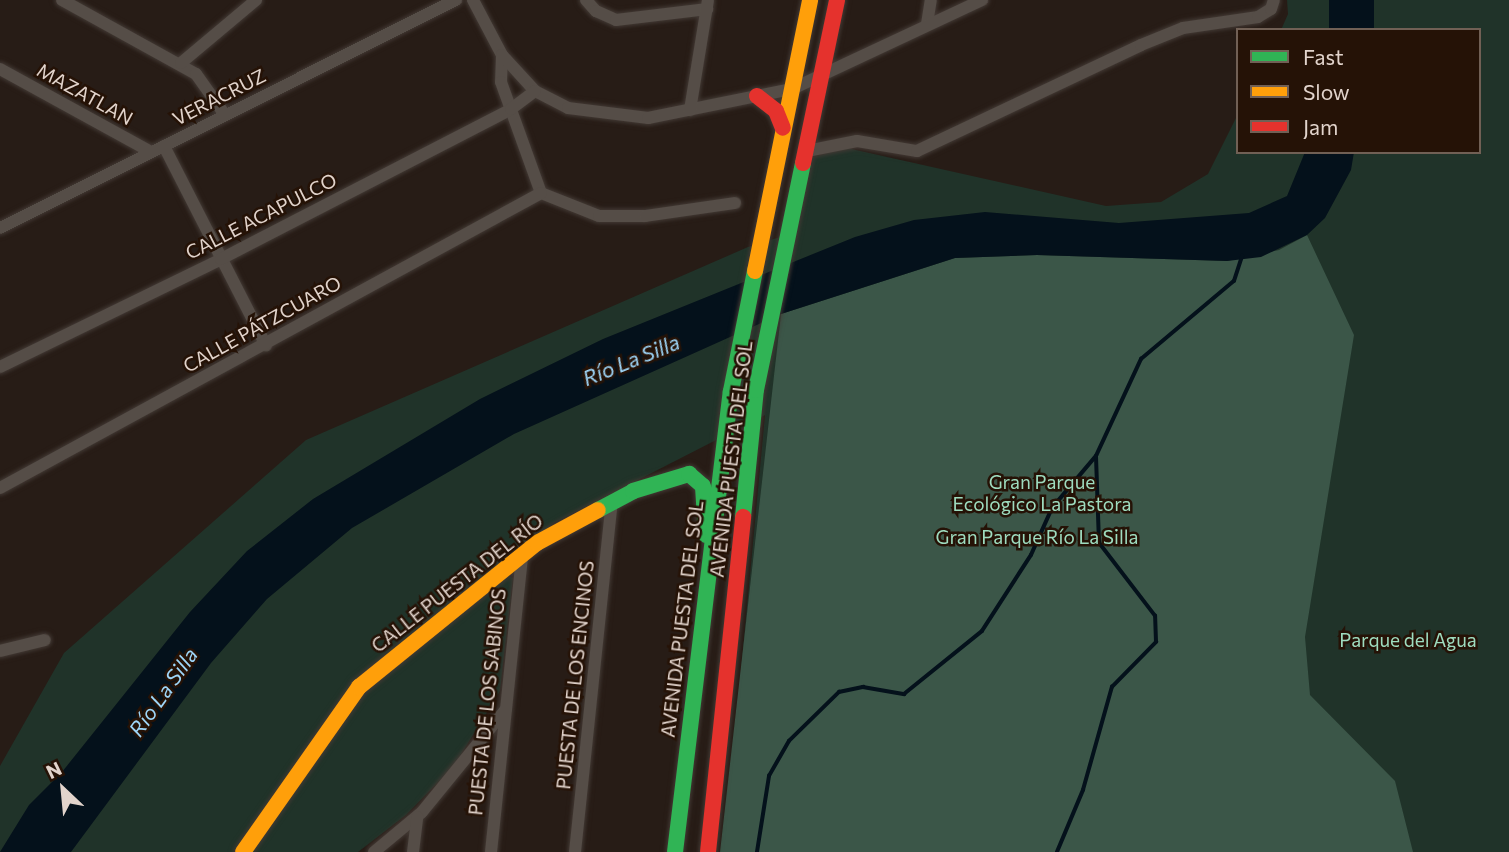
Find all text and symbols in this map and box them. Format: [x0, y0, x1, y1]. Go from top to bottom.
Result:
legend [1236, 28, 1481, 154]
text: Fast [1303, 44, 1344, 69]
street label: MAZATLAN [33, 58, 137, 130]
street label: VERACRUZ [169, 64, 269, 130]
text: Slow [1303, 79, 1350, 104]
text: Jam [1303, 114, 1338, 139]
street label: CALLE ACAPULCO [182, 168, 340, 264]
street label: CALLE PÁTZCUARO [179, 271, 345, 377]
water label: Río La Silla [579, 329, 683, 391]
street label: AVENIDA PUESTA DEL SOL [705, 339, 757, 579]
park label: Gran Parque Ecológico La Pastora [952, 471, 1132, 515]
street label: AVENIDA PUESTA DEL SOL [656, 499, 708, 739]
street label: CALLE PUESTA DEL RÍO [367, 509, 547, 657]
park label: Gran Parque Río La Silla [936, 526, 1138, 548]
street label: PUESTA DE LOS ENCINOS [552, 559, 598, 791]
street label: PUESTA DE LOS SABINOS [464, 588, 510, 816]
park label: Parque del Agua [1339, 629, 1477, 651]
water label: Río La Silla [123, 643, 203, 741]
north arrow [28, 754, 98, 824]
text: N [42, 756, 65, 783]

